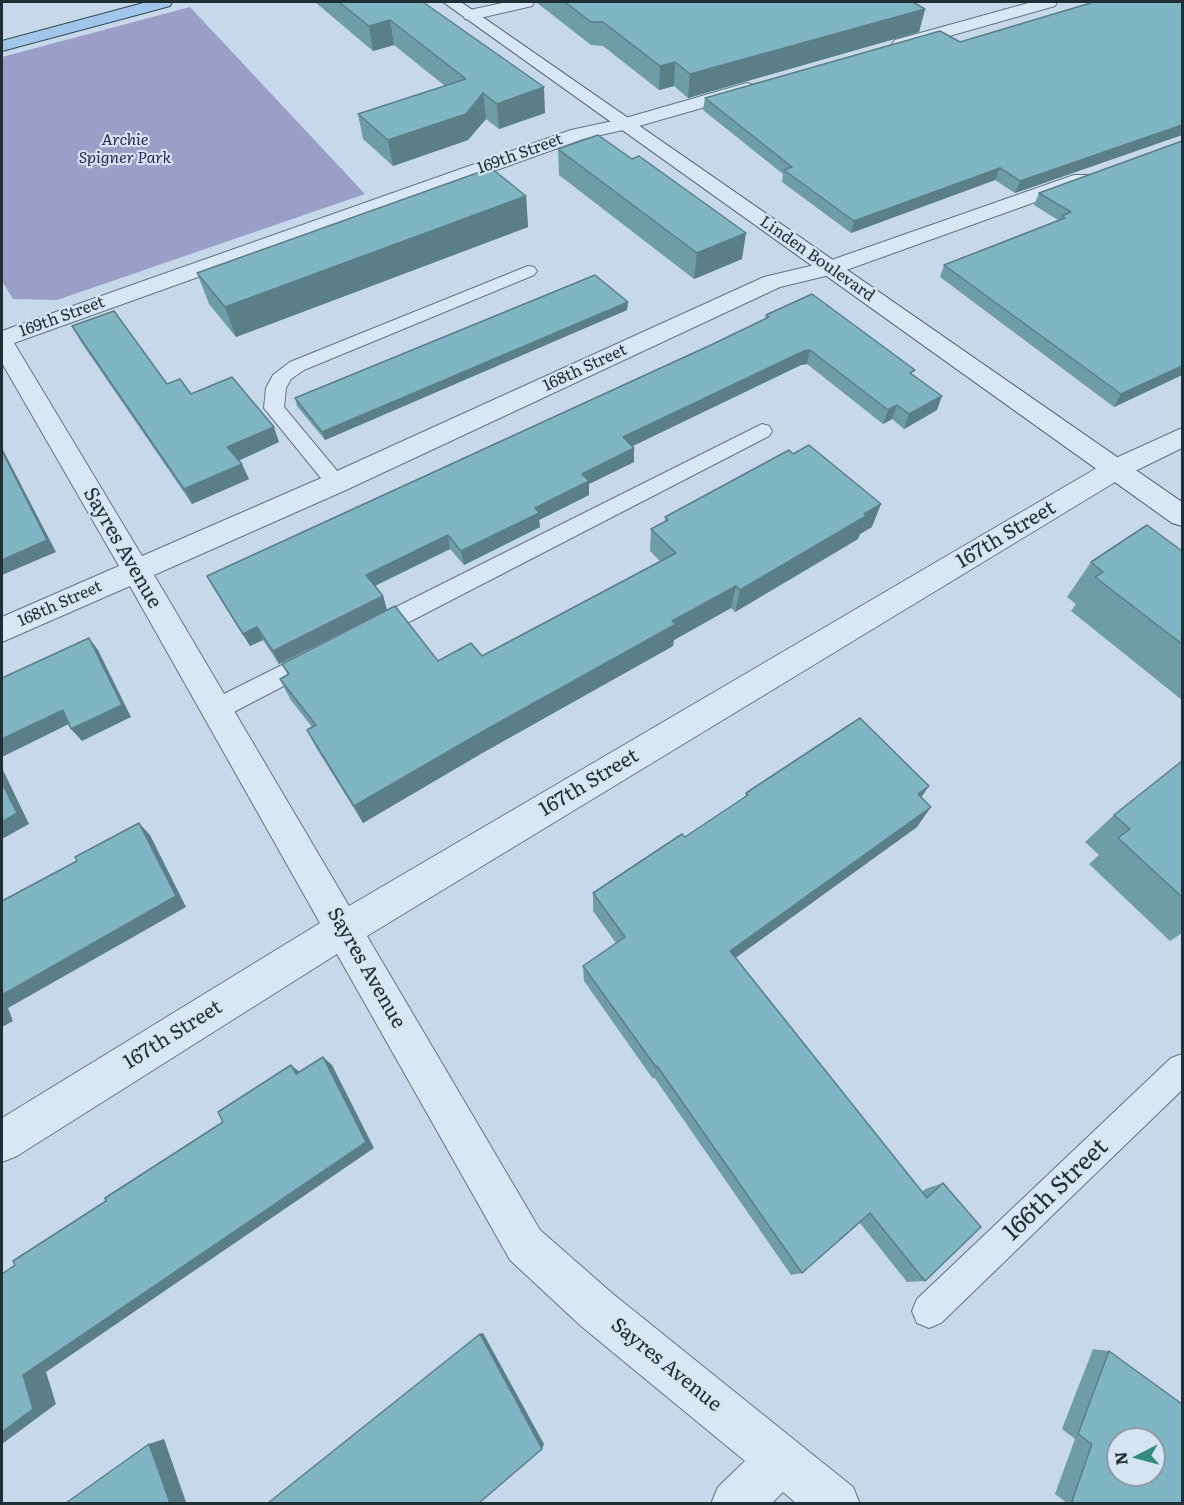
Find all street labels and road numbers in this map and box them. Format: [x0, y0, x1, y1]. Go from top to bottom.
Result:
street label: 169th Street [475, 130, 565, 178]
street label: Linden Boulevard [756, 212, 878, 306]
street label: 169th Street [17, 293, 107, 341]
street label: 168th Street [540, 340, 630, 396]
street label: Sayres Avenue [78, 483, 166, 613]
street label: 167th Street [952, 496, 1060, 574]
street label: 168th Street [15, 577, 105, 631]
street label: 167th Street [535, 744, 643, 822]
street label: Sayres Avenue [322, 903, 410, 1033]
street label: 167th Street [119, 995, 227, 1075]
street label: 166th Street [998, 1133, 1114, 1247]
street label: Sayres Avenue [606, 1313, 726, 1417]

